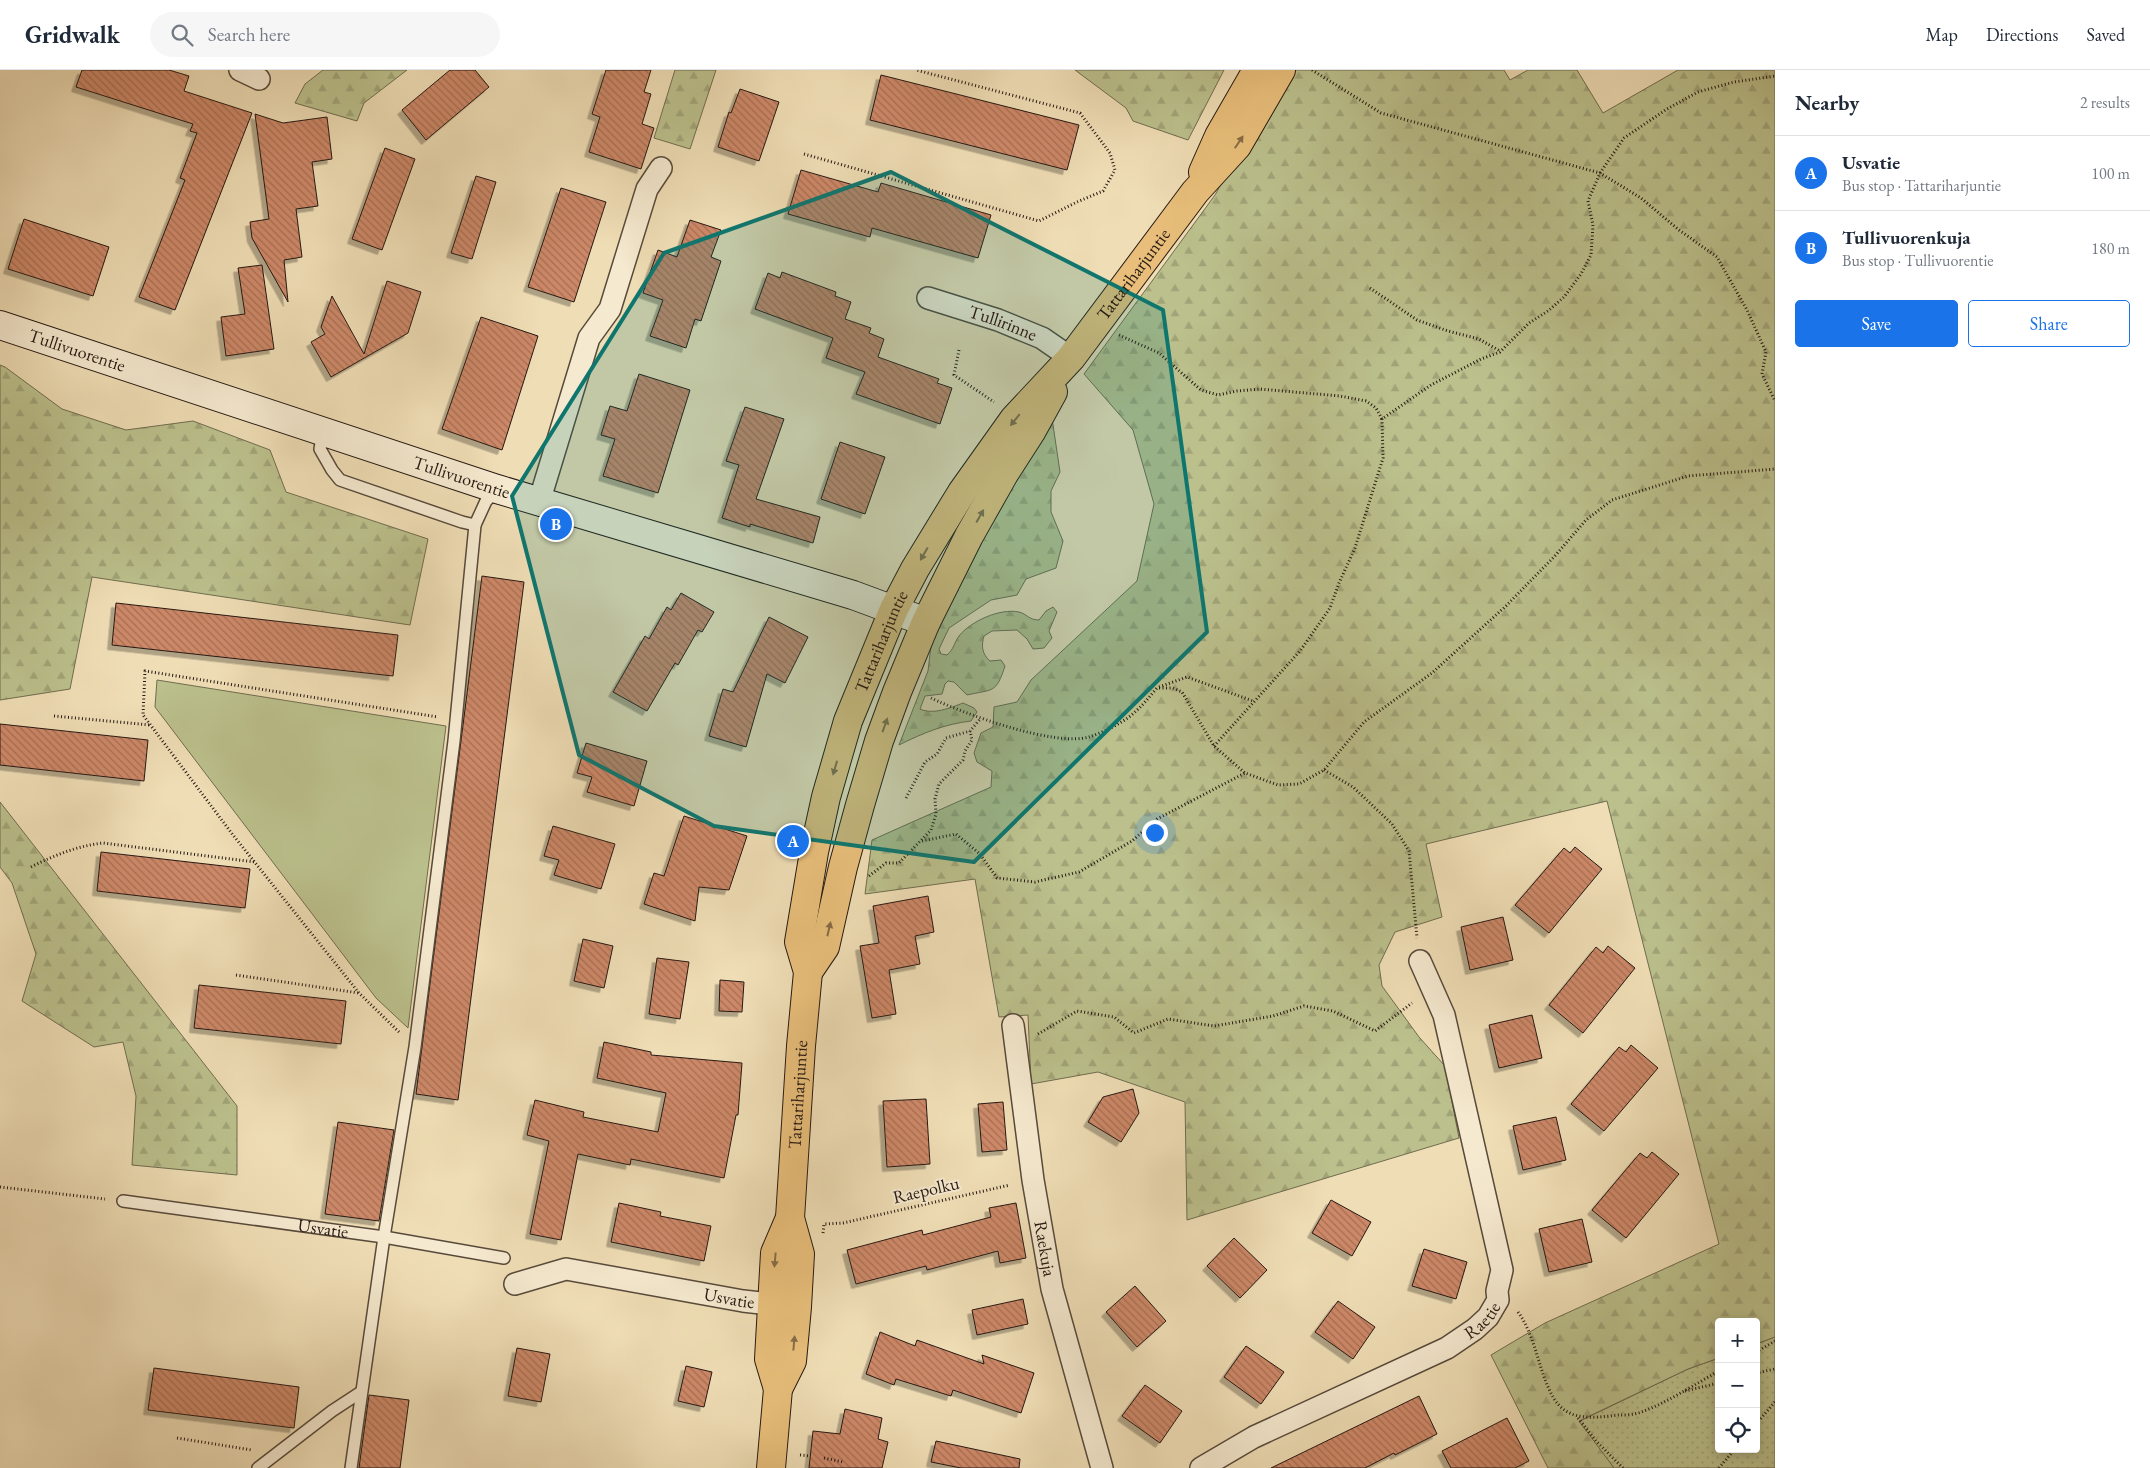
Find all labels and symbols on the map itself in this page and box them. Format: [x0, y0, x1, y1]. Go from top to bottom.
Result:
one-way arrow [1234, 136, 1244, 149]
street label: Tattariharjuntie [1091, 223, 1175, 325]
street label: Tullirinne [966, 300, 1041, 346]
street label: Tullivuorentie [26, 323, 128, 377]
one-way arrow [1009, 413, 1021, 425]
street label: Tullivuorentie [410, 450, 513, 503]
pin: B [540, 505, 572, 543]
one-way arrow [976, 509, 984, 524]
one-way arrow [920, 547, 929, 561]
street label: Tattariharjuntie [849, 586, 913, 696]
one-way arrow [881, 718, 889, 733]
one-way arrow [830, 760, 838, 775]
your location [1142, 820, 1168, 846]
pin: A [777, 822, 809, 860]
one-way arrow [825, 922, 833, 937]
street label: Tattariharjuntie [782, 1039, 813, 1150]
street label: Raepolku [891, 1171, 962, 1208]
street label: Usvatie [296, 1213, 350, 1243]
street label: Raekuja [1029, 1219, 1062, 1279]
one-way arrow [771, 1252, 779, 1268]
street label: Usvatie [702, 1282, 756, 1313]
street label: Raetie [1459, 1297, 1505, 1344]
one-way arrow [791, 1335, 799, 1351]

